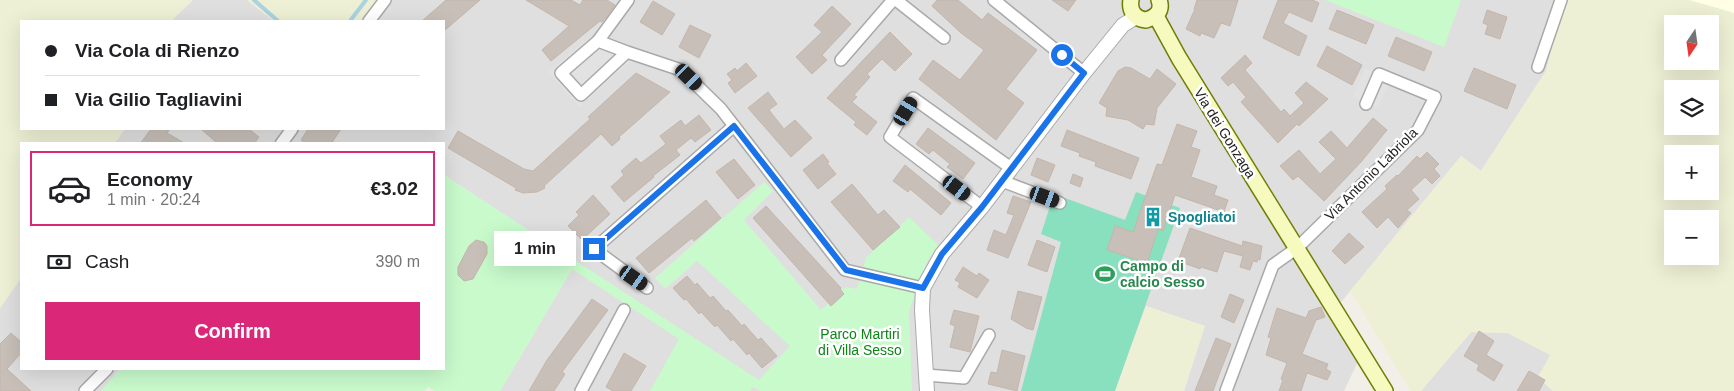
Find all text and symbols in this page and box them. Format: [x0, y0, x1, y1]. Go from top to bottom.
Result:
north arrow [1664, 15, 1719, 70]
map controls [1664, 15, 1719, 265]
text: Via Cola di Rienzo [75, 40, 239, 61]
route start [1051, 44, 1073, 66]
car [672, 61, 705, 93]
button: layers [1664, 80, 1719, 135]
street label: Via dei Gonzaga [1191, 85, 1259, 181]
text: Via Gilio Tagliavini [75, 89, 242, 110]
car [891, 94, 920, 128]
street label: Via Antonio Labriola [1321, 124, 1421, 224]
button: + [1664, 145, 1719, 200]
icon: car [47, 166, 92, 211]
text: Economy [107, 169, 193, 190]
car [940, 173, 973, 203]
text: €3.02 [370, 178, 418, 199]
car [1028, 185, 1061, 209]
text: 1 min · 20:24 [107, 191, 200, 208]
building icon: Spogliatoi [1142, 206, 1164, 228]
place label: Spogliatoi [1168, 209, 1236, 225]
button: − [1664, 210, 1719, 265]
callout: 1 min [494, 232, 576, 266]
route end [583, 238, 605, 260]
text: 1 min [514, 240, 556, 257]
icon: cash [45, 248, 73, 276]
text: Cash [85, 251, 129, 272]
text: 390 m [376, 253, 420, 270]
place label: Campo di calcio Sesso [1120, 258, 1205, 290]
car [617, 263, 650, 293]
sports icon: Campo di calcio Sesso [1094, 263, 1116, 285]
button: Confirm [45, 302, 420, 360]
park label: Parco Martiri di Villa Sesso [818, 326, 902, 358]

